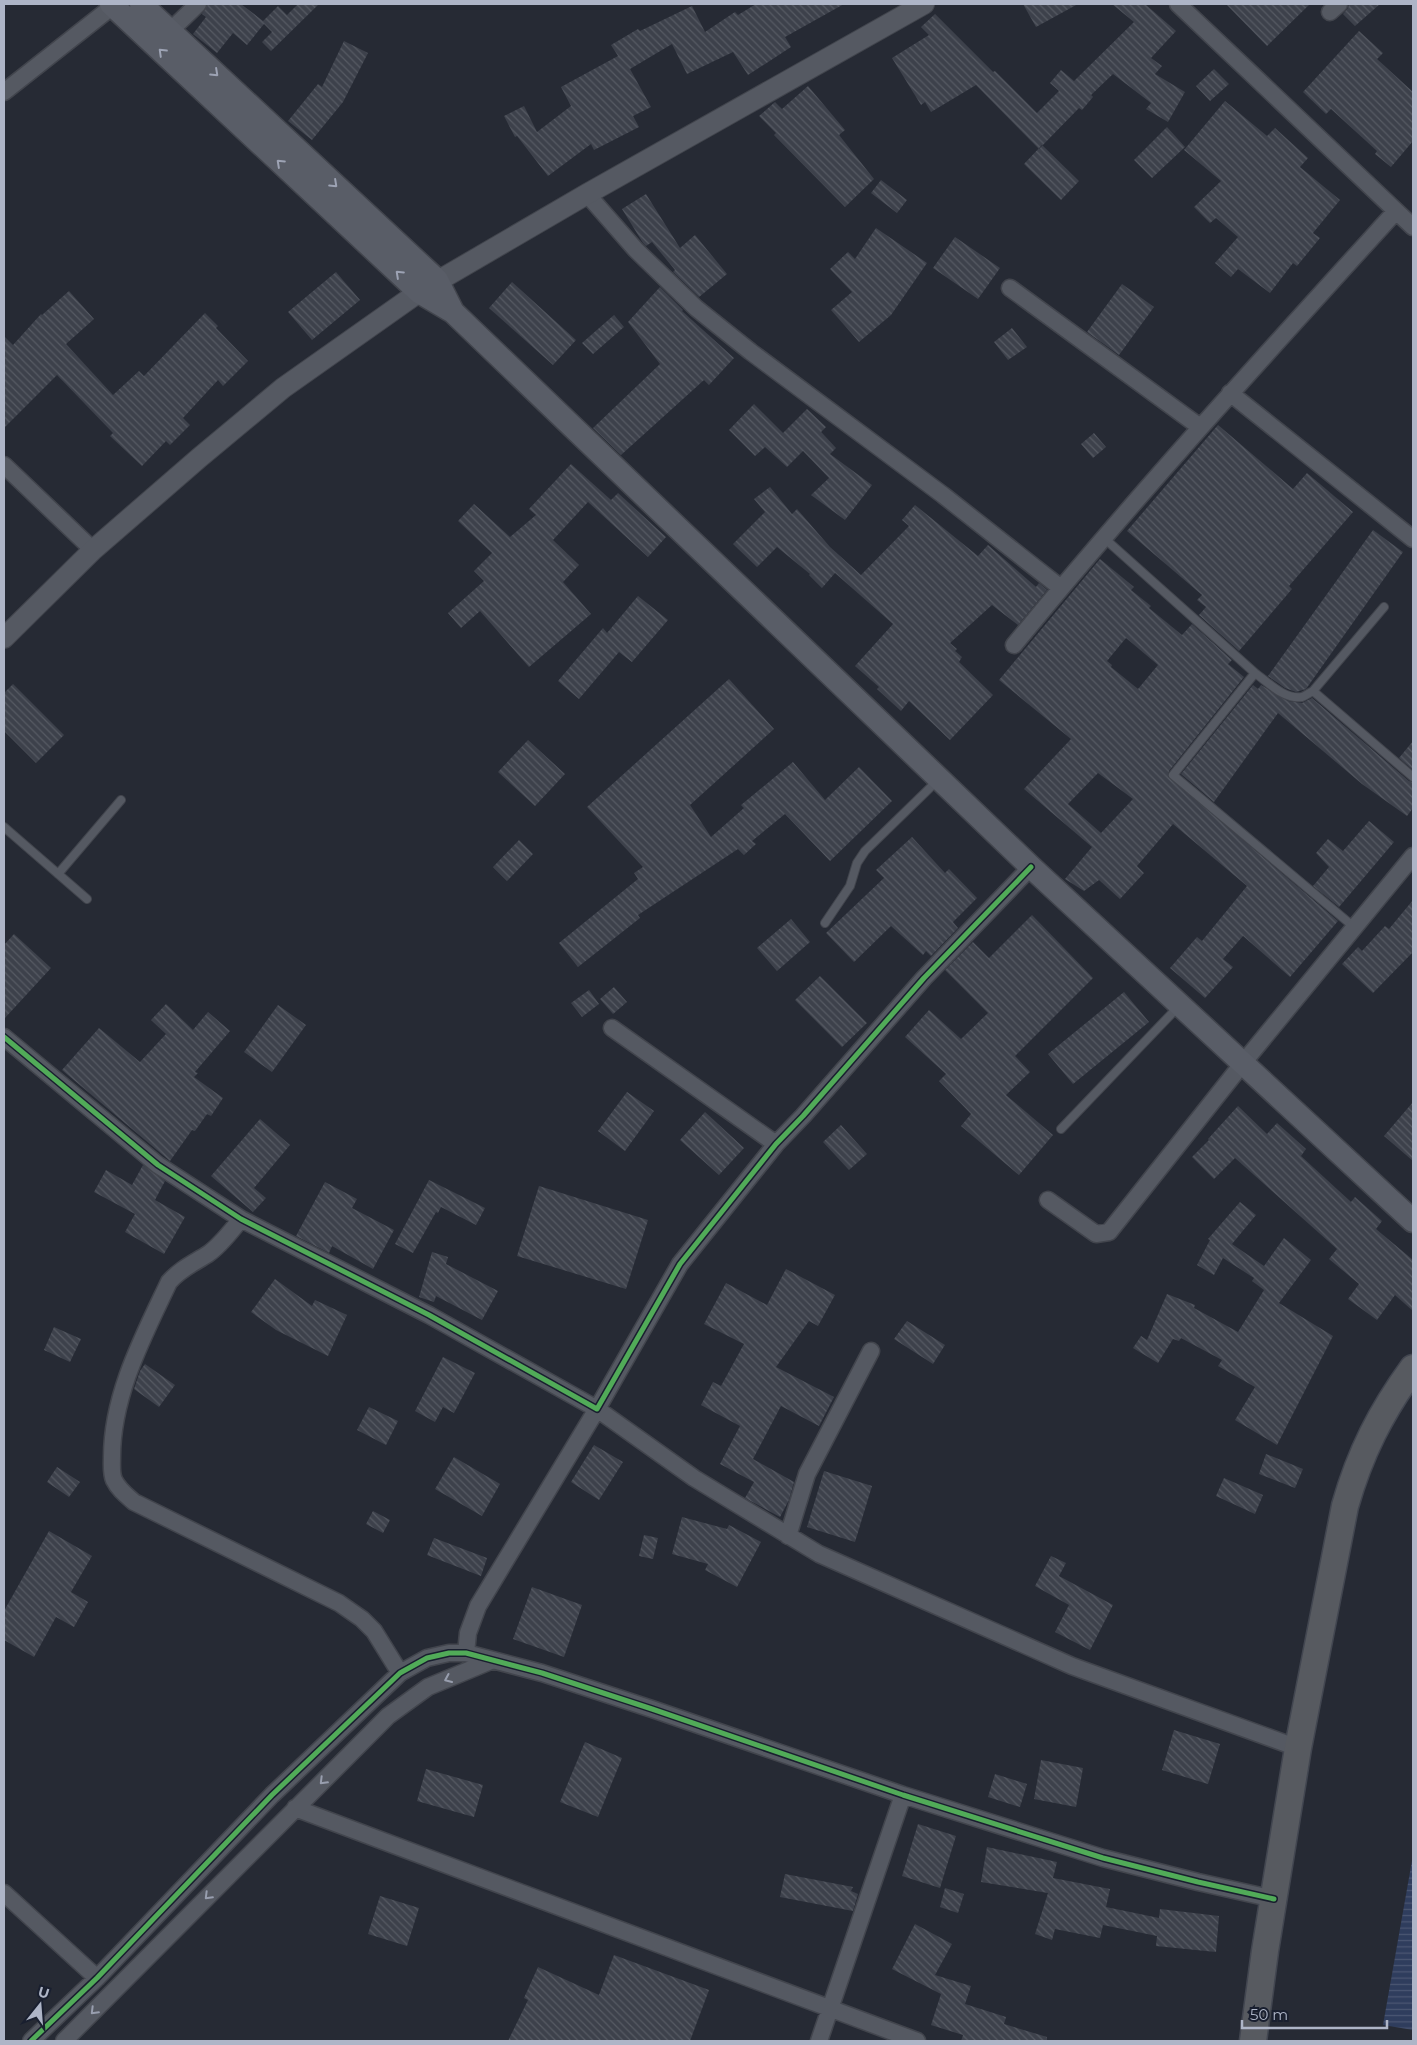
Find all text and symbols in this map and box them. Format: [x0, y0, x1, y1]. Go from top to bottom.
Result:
one-way arrow [159, 49, 168, 58]
one-way arrow [210, 67, 219, 76]
one-way arrow [277, 160, 286, 169]
one-way arrow [328, 178, 337, 187]
one-way arrow [396, 271, 405, 280]
one-way arrow [444, 1672, 453, 1683]
one-way arrow [320, 1775, 329, 1784]
one-way arrow [205, 1890, 214, 1899]
north arrow [15, 1980, 65, 2030]
text: U [36, 1982, 52, 2003]
scale bar [1242, 1998, 1387, 2030]
one-way arrow [91, 2005, 100, 2014]
text: 50 m [1250, 2005, 1288, 2024]

